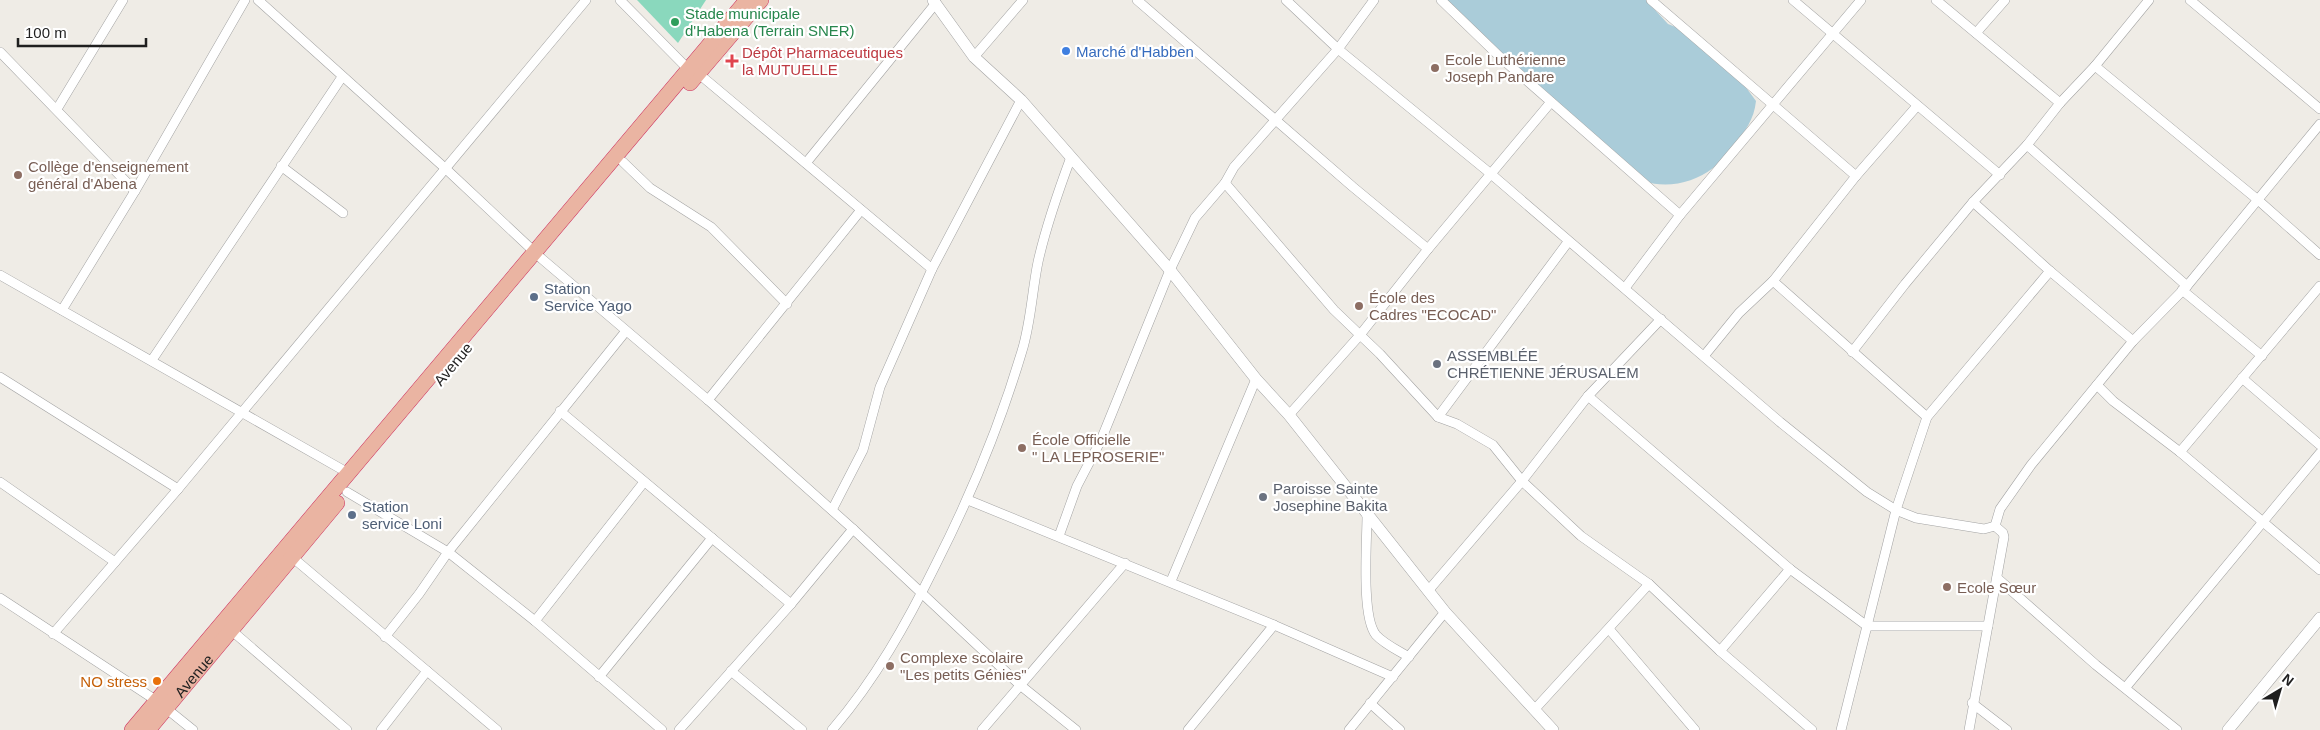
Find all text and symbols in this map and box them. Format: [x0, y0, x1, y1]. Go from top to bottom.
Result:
place label: Stade municipale d'Habena (Terrain SNER) [685, 5, 855, 39]
scale bar [18, 15, 145, 47]
marker: Stade municipale d'Habena (Terrain SNER) [669, 16, 681, 28]
text: 100 m [25, 24, 67, 41]
place label: Marché d'Habben [1076, 43, 1194, 60]
place label: Dépôt Pharmaceutiques la MUTUELLE [742, 44, 903, 78]
marker: Marché d'Habben [1060, 45, 1072, 57]
place label: Ecole Luthérienne Joseph Pandare [1445, 51, 1566, 85]
marker: Dépôt Pharmaceutiques la MUTUELLE [726, 55, 738, 67]
marker: Ecole Luthérienne Joseph Pandare [1429, 62, 1441, 74]
place label: Collège d'enseignement général d'Abena [28, 158, 189, 192]
marker: Collège d'enseignement général d'Abena [12, 169, 24, 181]
place label: Station Service Yago [544, 280, 632, 314]
place label: École des Cadres "ECOCAD" [1369, 289, 1496, 323]
marker: Station Service Yago [528, 291, 540, 303]
marker: École des Cadres "ECOCAD" [1353, 300, 1365, 312]
street label: Avenue [430, 339, 476, 389]
place label: ASSEMBLÉE CHRÉTIENNE JÉRUSALEM [1447, 347, 1639, 381]
marker: ASSEMBLÉE CHRÉTIENNE JÉRUSALEM [1431, 358, 1443, 370]
place label: École Officielle " LA LEPROSERIE" [1032, 431, 1164, 465]
marker: École Officielle " LA LEPROSERIE" [1016, 442, 1028, 454]
place label: Paroisse Sainte Josephine Bakita [1273, 480, 1388, 514]
marker: Paroisse Sainte Josephine Bakita [1257, 491, 1269, 503]
place label: Station service Loni [362, 498, 442, 532]
marker: Station service Loni [346, 509, 358, 521]
place label: Ecole Sœur [1957, 579, 2036, 596]
marker: Ecole Sœur [1941, 581, 1953, 593]
place label: Complexe scolaire "Les petits Génies" [900, 649, 1027, 683]
street label: Avenue [171, 651, 216, 700]
marker: Complexe scolaire "Les petits Génies" [884, 660, 896, 672]
north arrow [2255, 665, 2305, 715]
text: N [2279, 670, 2297, 689]
place label: NO stress [80, 673, 147, 690]
marker: NO stress [151, 675, 163, 687]

